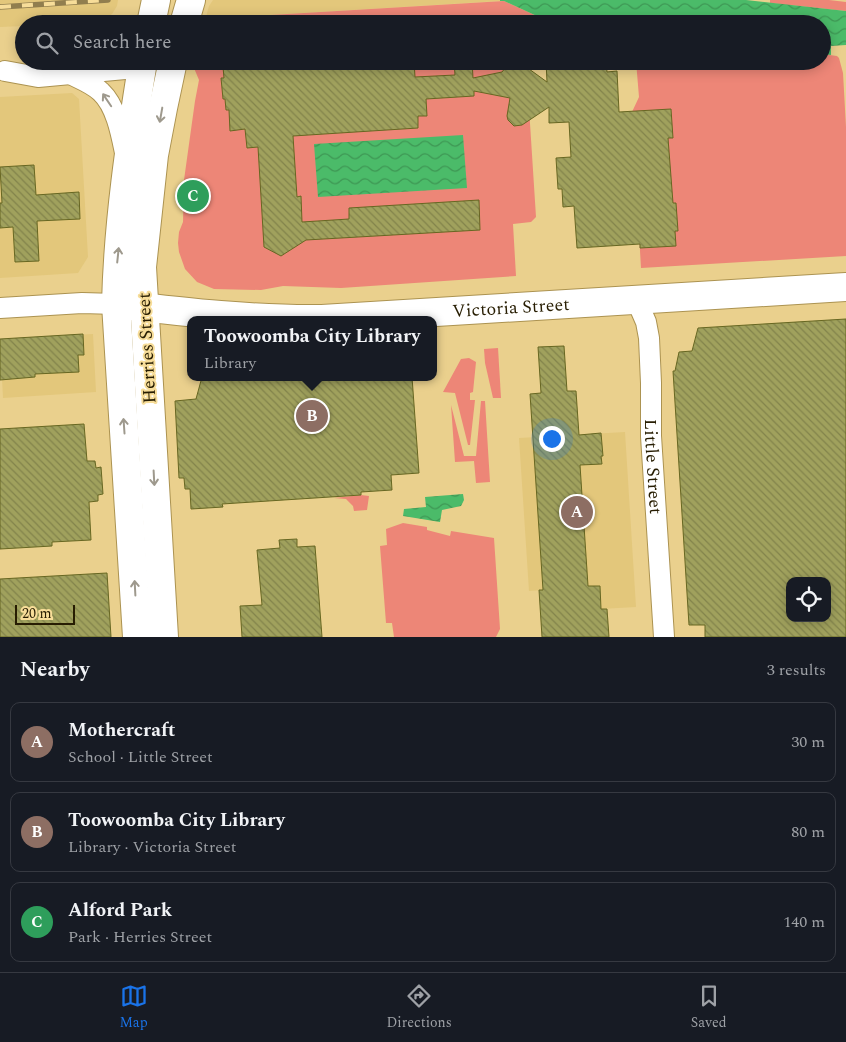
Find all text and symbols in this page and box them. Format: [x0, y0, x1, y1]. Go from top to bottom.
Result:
search box [15, 15, 831, 70]
text: Search here [73, 28, 172, 57]
icon: search [33, 29, 61, 57]
one-way arrow [101, 93, 112, 107]
one-way arrow [156, 106, 166, 122]
pin: C [177, 177, 209, 215]
one-way arrow [113, 248, 123, 264]
street label: Victoria Street [452, 290, 570, 325]
street label: Herries Street [131, 292, 163, 404]
popup [187, 316, 437, 381]
text: Toowoomba City Library [204, 322, 420, 351]
text: Library [204, 351, 256, 375]
pin: B [296, 397, 328, 435]
one-way arrow [119, 418, 128, 434]
street label: Little Street [638, 419, 670, 515]
your location [539, 426, 565, 452]
one-way arrow [150, 470, 159, 486]
pin: A [561, 493, 593, 531]
map controls [786, 577, 831, 622]
button: locate [786, 577, 831, 622]
one-way arrow [130, 581, 139, 597]
scale bar [15, 602, 75, 625]
text: 20 m [22, 603, 52, 624]
text: Nearby [20, 654, 90, 686]
text: 3 results [767, 658, 826, 682]
text: Mothercraft [68, 716, 175, 745]
text: A [31, 730, 43, 754]
text: 30 m [791, 730, 825, 754]
text: School · Little Street [68, 745, 213, 769]
text: Toowoomba City Library [68, 806, 285, 835]
text: B [31, 820, 43, 844]
text: 80 m [791, 820, 825, 844]
text: Library · Victoria Street [68, 835, 236, 859]
text: Alford Park [68, 896, 172, 925]
text: C [31, 910, 43, 934]
text: 140 m [783, 910, 825, 934]
text: Park · Herries Street [68, 925, 212, 949]
tab: Map [119, 982, 148, 1033]
tab: Directions [386, 982, 452, 1033]
tab: Saved [691, 982, 727, 1033]

